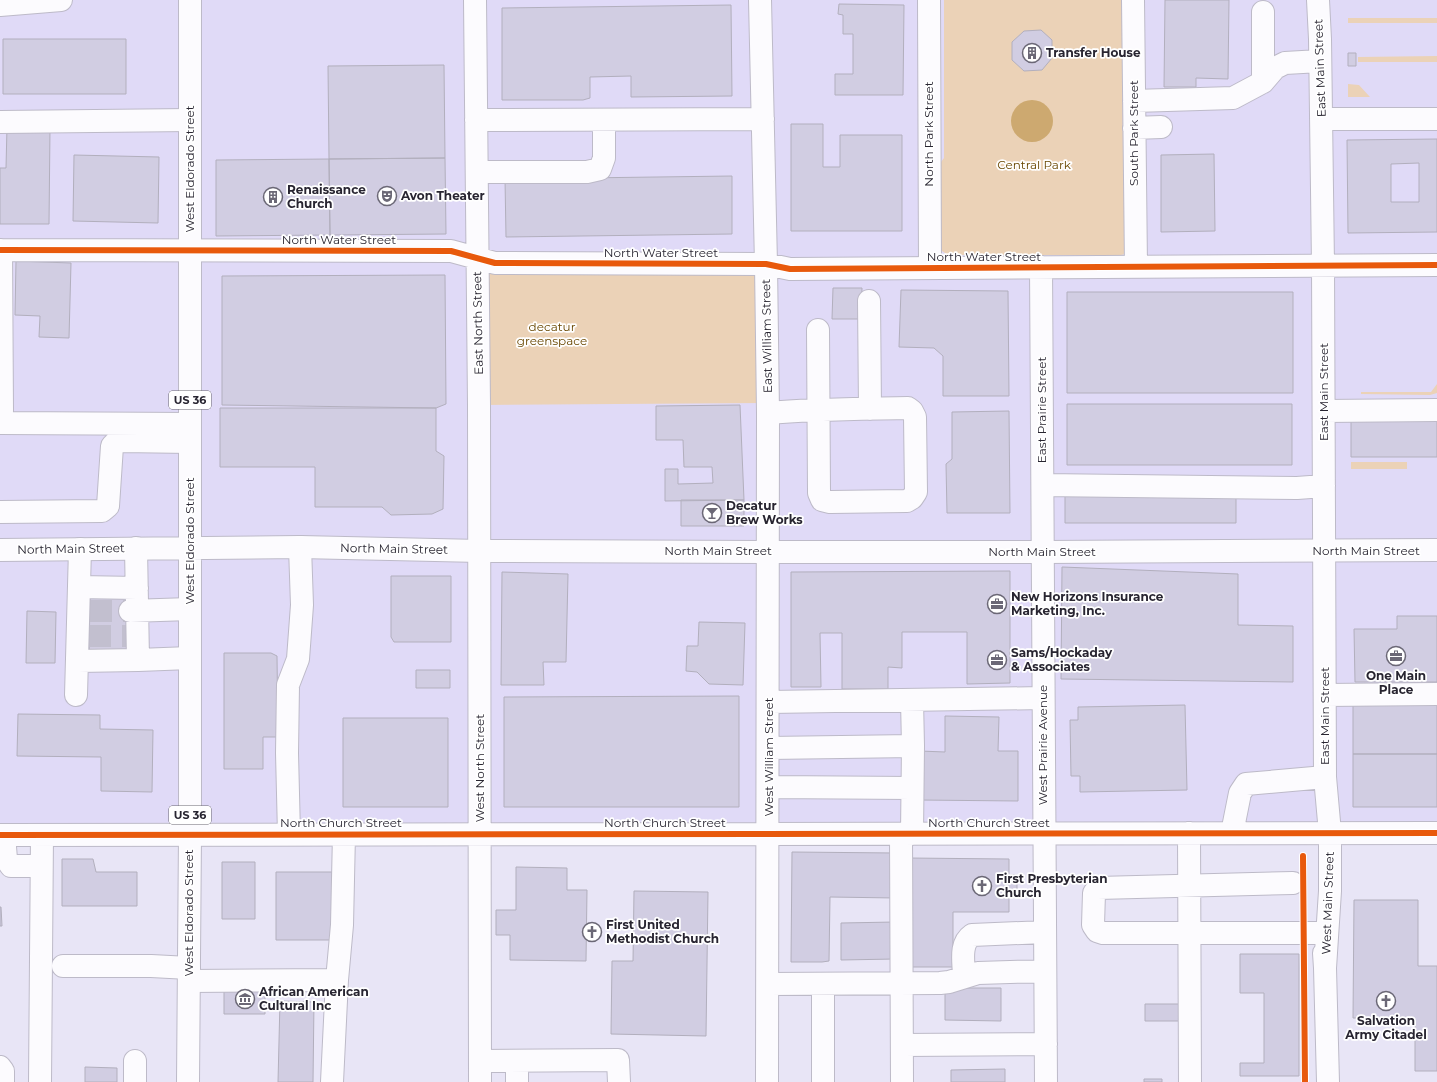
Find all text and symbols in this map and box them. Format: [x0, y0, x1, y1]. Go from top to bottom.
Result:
street label: East Main Street [1310, 19, 1329, 117]
building icon: Transfer House [1021, 42, 1043, 64]
place label: Transfer House [1046, 45, 1141, 60]
street label: South Park Street [1126, 80, 1141, 186]
street label: North Park Street [921, 81, 936, 187]
street label: West Eldorado Street [182, 105, 197, 233]
park label: Central Park [997, 157, 1072, 172]
place label: Renaissance Church [287, 182, 366, 211]
theatre icon: Avon Theater [376, 185, 398, 207]
building icon: Renaissance Church [262, 186, 284, 208]
place label: Avon Theater [400, 188, 485, 203]
street label: North Water Street [282, 232, 396, 247]
street label: North Water Street [604, 245, 718, 260]
street label: North Water Street [927, 249, 1041, 264]
street label: East North Street [469, 271, 486, 375]
street label: East William Street [758, 279, 775, 393]
park label: decatur greenspace [517, 319, 587, 348]
street label: East Main Street [1316, 343, 1331, 441]
street label: East Prairie Street [1034, 357, 1049, 463]
road number: US 36 [169, 391, 211, 409]
street label: West Eldorado Street [182, 477, 197, 605]
place label: Decatur Brew Works [726, 498, 803, 527]
bar icon: Decatur Brew Works [701, 502, 723, 524]
street label: North Main Street [17, 540, 125, 557]
street label: North Main Street [340, 540, 448, 557]
street label: North Main Street [664, 543, 772, 558]
street label: North Main Street [1312, 543, 1420, 558]
street label: North Main Street [988, 544, 1096, 559]
place label: New Horizons Insurance Marketing, Inc. [1011, 589, 1164, 618]
office icon: New Horizons Insurance Marketing, Inc. [986, 593, 1008, 615]
place label: Sams/Hockaday & Associates [1011, 645, 1113, 674]
office icon: One Main Place [1385, 645, 1407, 667]
office icon: Sams/Hockaday & Associates [986, 649, 1008, 671]
street label: East Main Street [1317, 667, 1332, 765]
place label: One Main Place [1366, 668, 1426, 697]
street label: West Prairie Avenue [1035, 685, 1050, 805]
street label: West William Street [761, 697, 776, 817]
street label: West North Street [472, 714, 487, 822]
road number: US 36 [169, 806, 211, 824]
street label: North Church Street [280, 815, 402, 830]
street label: North Church Street [604, 815, 726, 830]
street label: North Church Street [928, 815, 1050, 830]
street label: West Eldorado Street [181, 849, 196, 977]
street label: West Main Street [1318, 851, 1337, 955]
place label: First Presbyterian Church [996, 871, 1108, 900]
church icon: First Presbyterian Church [971, 875, 993, 897]
place label: First United Methodist Church [606, 917, 719, 946]
church icon: First United Methodist Church [581, 921, 603, 943]
place label: African American Cultural Inc [258, 984, 369, 1013]
museum icon: African American Cultural Inc [234, 988, 256, 1010]
church icon: Salvation Army Citadel [1375, 990, 1397, 1012]
place label: Salvation Army Citadel [1344, 1013, 1427, 1042]

